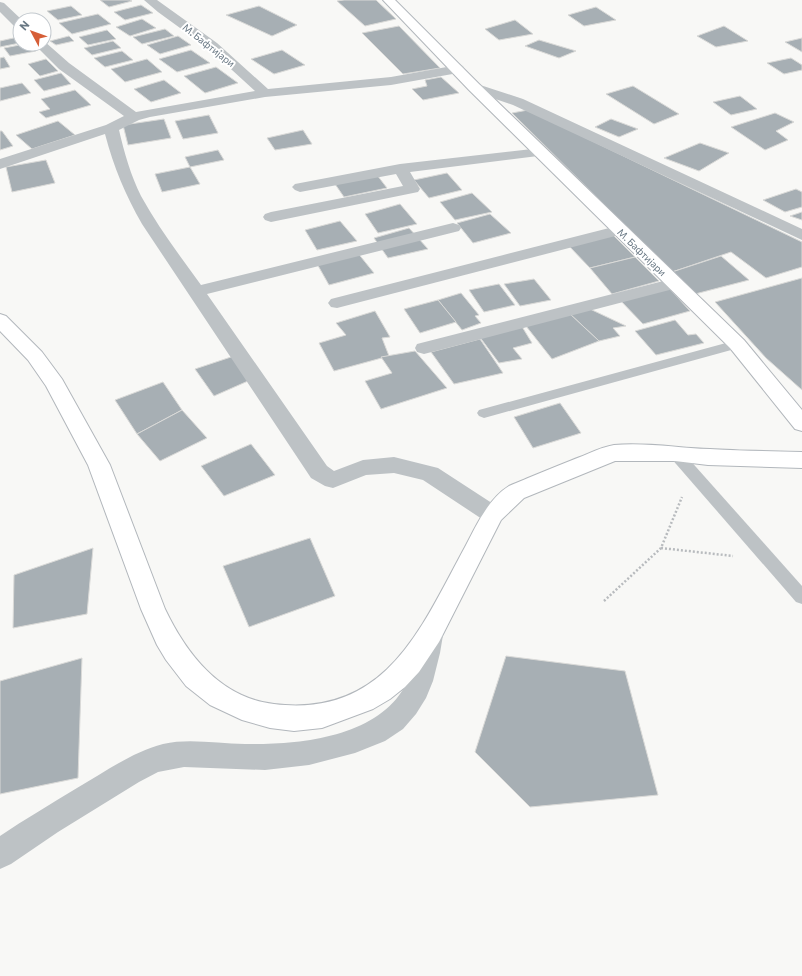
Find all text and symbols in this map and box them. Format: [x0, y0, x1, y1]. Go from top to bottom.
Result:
north arrow [12, 12, 52, 52]
text: N [16, 18, 32, 32]
street label: М. Бафтијари [181, 21, 237, 69]
street label: М. Бафтијари [615, 226, 669, 278]

